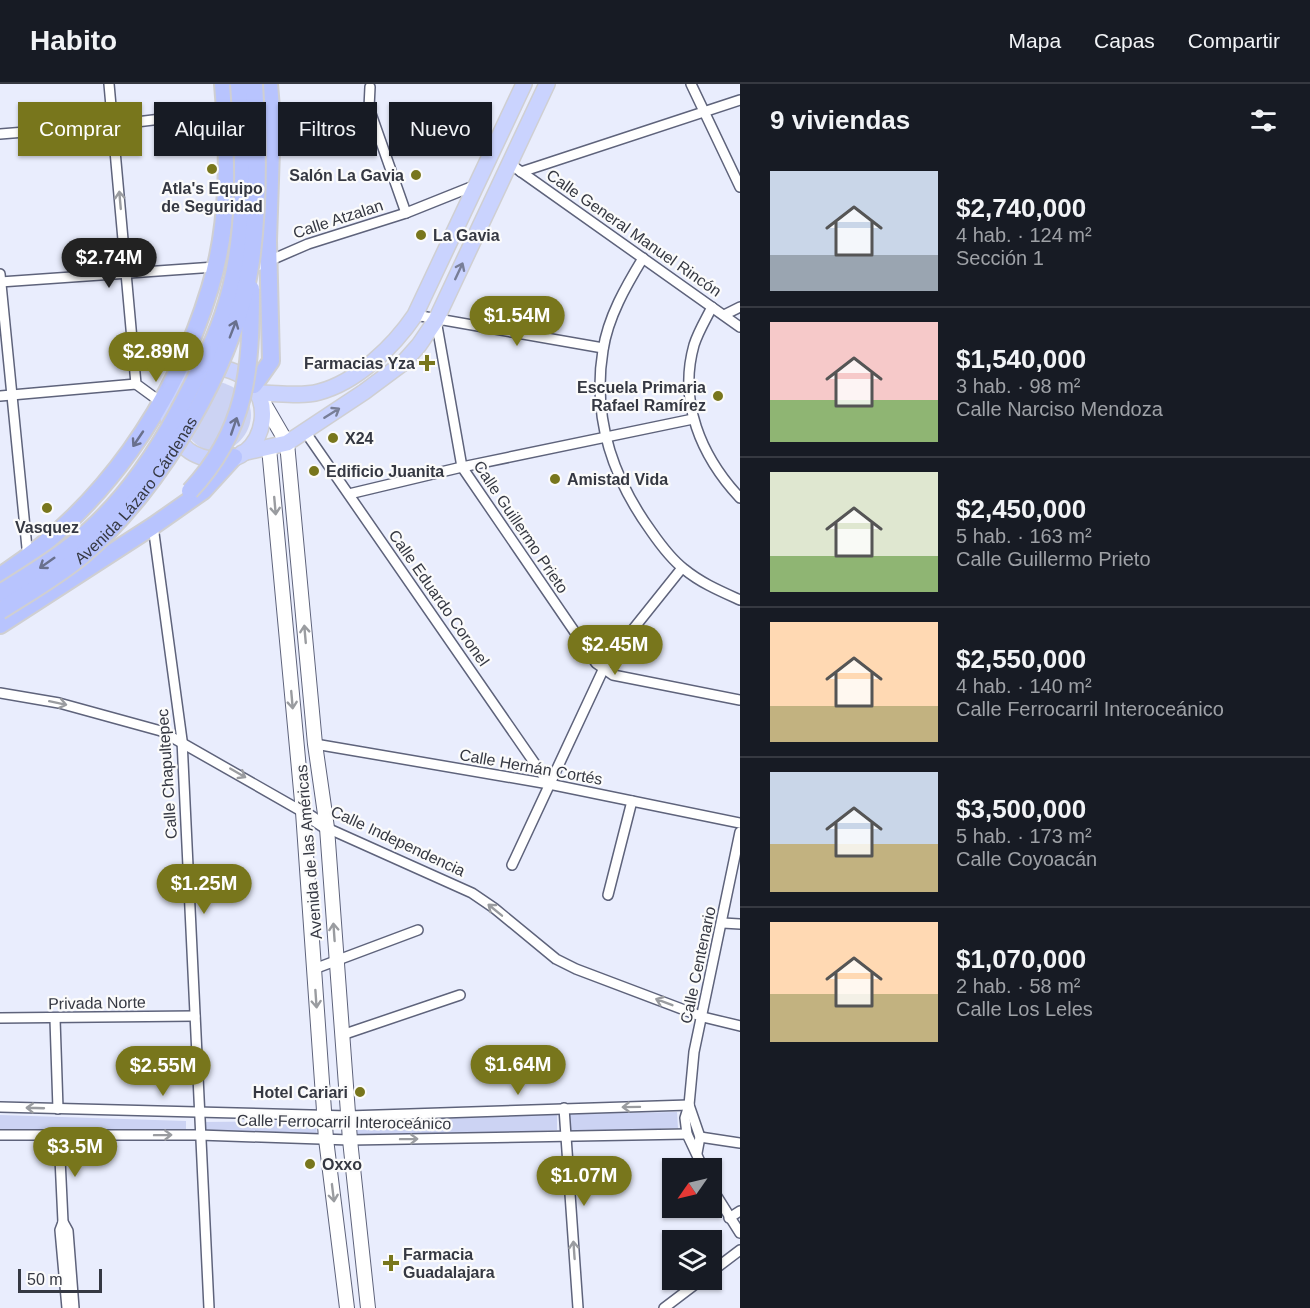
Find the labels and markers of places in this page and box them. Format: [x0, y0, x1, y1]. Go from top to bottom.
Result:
marker: Atla's Equipo de Seguridad [205, 162, 219, 176]
place label: Salón La Gavia [289, 167, 404, 184]
marker: Salón La Gavia [409, 168, 423, 182]
place label: Atla's Equipo de Seguridad [161, 180, 263, 215]
place label: La Gavia [433, 227, 500, 244]
marker: La Gavia [414, 228, 428, 242]
pin: $2.74M [60, 238, 158, 289]
pin: $1.54M [468, 296, 566, 347]
pin: $2.89M [107, 332, 205, 383]
place label: Farmacias Yza [304, 355, 415, 372]
marker: Farmacias Yza [420, 356, 434, 370]
place label: Escuela Primaria Rafael Ramírez [577, 379, 706, 414]
marker: Escuela Primaria Rafael Ramírez [711, 389, 725, 403]
place label: X24 [345, 430, 374, 447]
marker: X24 [326, 431, 340, 445]
place label: Edificio Juanita [326, 463, 444, 480]
marker: Edificio Juanita [307, 464, 321, 478]
place label: Amistad Vida [567, 471, 668, 488]
marker: Amistad Vida [548, 472, 562, 486]
marker: Vasquez [40, 501, 54, 515]
place label: Vasquez [15, 519, 79, 536]
pin: $2.45M [566, 625, 664, 676]
pin: $1.25M [155, 864, 253, 915]
pin: $1.64M [469, 1045, 567, 1096]
pin: $2.55M [114, 1046, 212, 1097]
place label: Hotel Cariari [253, 1084, 348, 1101]
marker: Hotel Cariari [353, 1085, 367, 1099]
pin: $3.5M [33, 1127, 117, 1178]
place label: Oxxo [322, 1156, 362, 1173]
pin: $1.07M [535, 1156, 633, 1207]
marker: Oxxo [303, 1157, 317, 1171]
place label: Farmacia Guadalajara [403, 1246, 495, 1281]
marker: Farmacia Guadalajara [384, 1256, 398, 1270]

